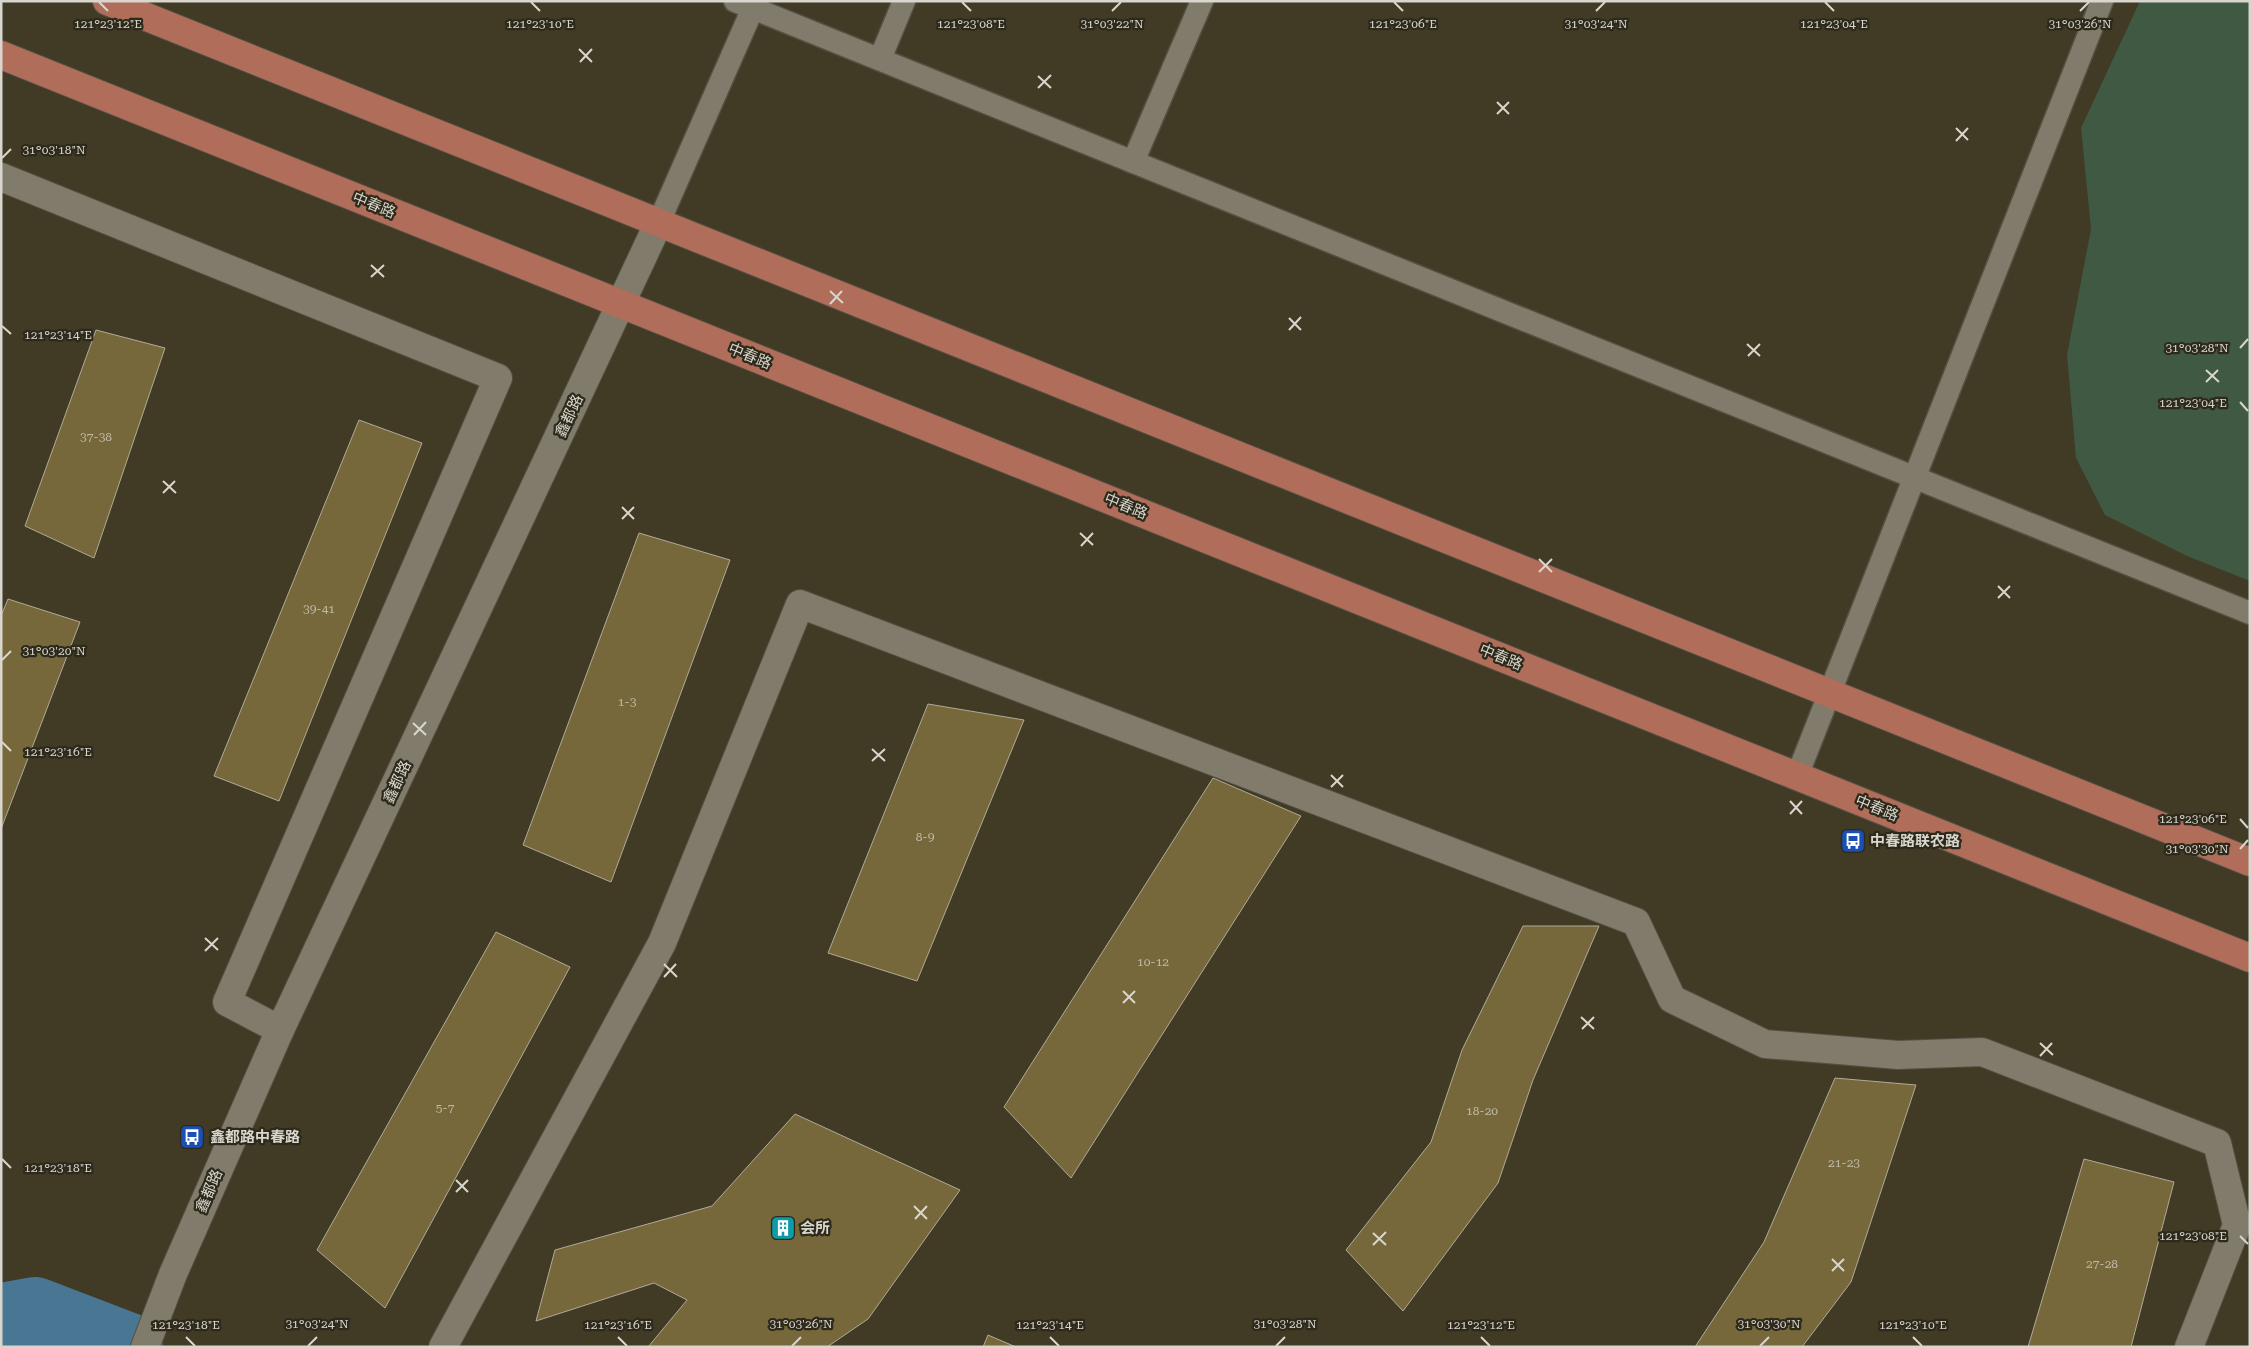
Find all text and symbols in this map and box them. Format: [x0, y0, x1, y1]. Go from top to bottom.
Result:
text: 121°23'12"E [74, 17, 142, 31]
text: 121°23'10"E [506, 17, 574, 31]
text: 121°23'08"E [937, 17, 1005, 31]
text: 31°03'22"N [1080, 17, 1144, 31]
text: 121°23'06"E [1369, 17, 1437, 31]
text: 31°03'24"N [1564, 17, 1628, 31]
text: 121°23'04"E [1800, 17, 1868, 31]
text: 31°03'26"N [2048, 17, 2112, 31]
text: 31°03'18"N [22, 143, 86, 157]
street label: 中春路 [350, 188, 398, 222]
text: 121°23'14"E [24, 328, 92, 342]
street label: 中春路 [726, 339, 774, 373]
text: 31°03'28"N [2165, 341, 2229, 355]
street label: 鑫都路 [551, 392, 587, 440]
text: 121°23'04"E [2159, 396, 2227, 410]
house number: 37-38 [80, 430, 112, 444]
street label: 中春路 [1102, 489, 1150, 523]
house number: 39-41 [303, 602, 335, 616]
street label: 中春路 [1477, 640, 1525, 674]
text: 31°03'20"N [22, 644, 86, 658]
house number: 1-3 [618, 695, 637, 709]
text: 121°23'16"E [24, 745, 92, 759]
street label: 鑫都路 [379, 758, 415, 806]
street label: 中春路 [1853, 791, 1901, 825]
text: 121°23'06"E [2159, 812, 2227, 826]
bus stop icon: 中春路联农路 [1840, 828, 1866, 854]
house number: 8-9 [916, 830, 935, 844]
place label: 中春路联农路 [1870, 832, 1960, 850]
text: 31°03'30"N [2165, 842, 2229, 856]
house number: 10-12 [1137, 955, 1169, 969]
house number: 5-7 [436, 1101, 455, 1115]
house number: 18-20 [1466, 1104, 1498, 1118]
bus stop icon: 鑫都路中春路 [179, 1124, 205, 1150]
place label: 鑫都路中春路 [210, 1128, 300, 1146]
house number: 21-23 [1828, 1156, 1860, 1170]
text: 121°23'18"E [24, 1161, 92, 1175]
street label: 鑫都路 [192, 1167, 226, 1215]
building icon: 会所 [770, 1215, 796, 1241]
place label: 会所 [800, 1219, 830, 1237]
text: 121°23'08"E [2159, 1229, 2227, 1243]
house number: 27-28 [2086, 1257, 2118, 1271]
text: 31°03'24"N [285, 1317, 349, 1331]
text: 31°03'26"N [769, 1317, 833, 1331]
text: 31°03'28"N [1253, 1317, 1317, 1331]
text: 31°03'30"N [1737, 1317, 1801, 1331]
text: 121°23'18"E [152, 1318, 220, 1332]
text: 121°23'16"E [584, 1318, 652, 1332]
text: 121°23'14"E [1016, 1318, 1084, 1332]
text: 121°23'12"E [1447, 1318, 1515, 1332]
text: 121°23'10"E [1879, 1318, 1947, 1332]

